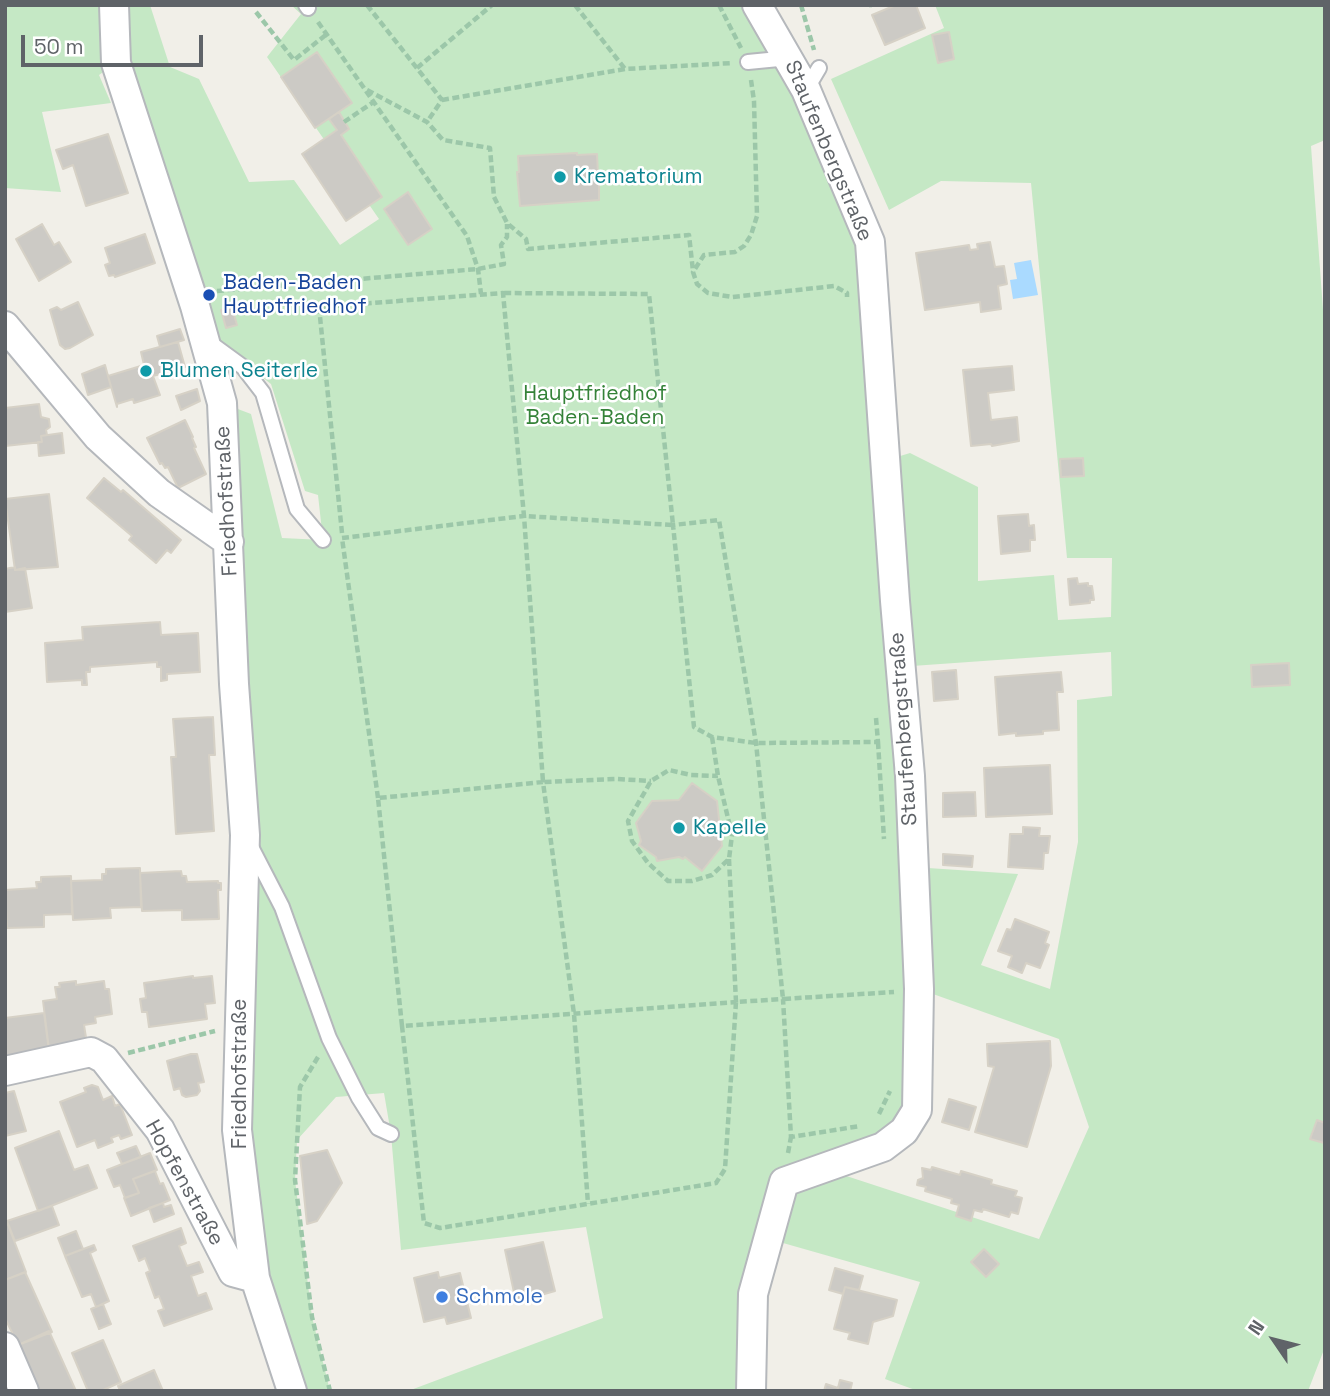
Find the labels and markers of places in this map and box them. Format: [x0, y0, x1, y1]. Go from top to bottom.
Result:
place label: Krematorium [574, 164, 702, 190]
marker: Krematorium [552, 169, 568, 185]
place label: Baden-Baden Hauptfriedhof [223, 270, 367, 320]
marker: Baden-Baden Hauptfriedhof [201, 287, 217, 303]
place label: Blumen Seiterle [160, 358, 318, 384]
marker: Blumen Seiterle [138, 363, 154, 379]
place label: Kapelle [693, 815, 767, 841]
marker: Kapelle [671, 820, 687, 836]
place label: Schmole [456, 1284, 543, 1310]
marker: Schmole [434, 1289, 450, 1305]

